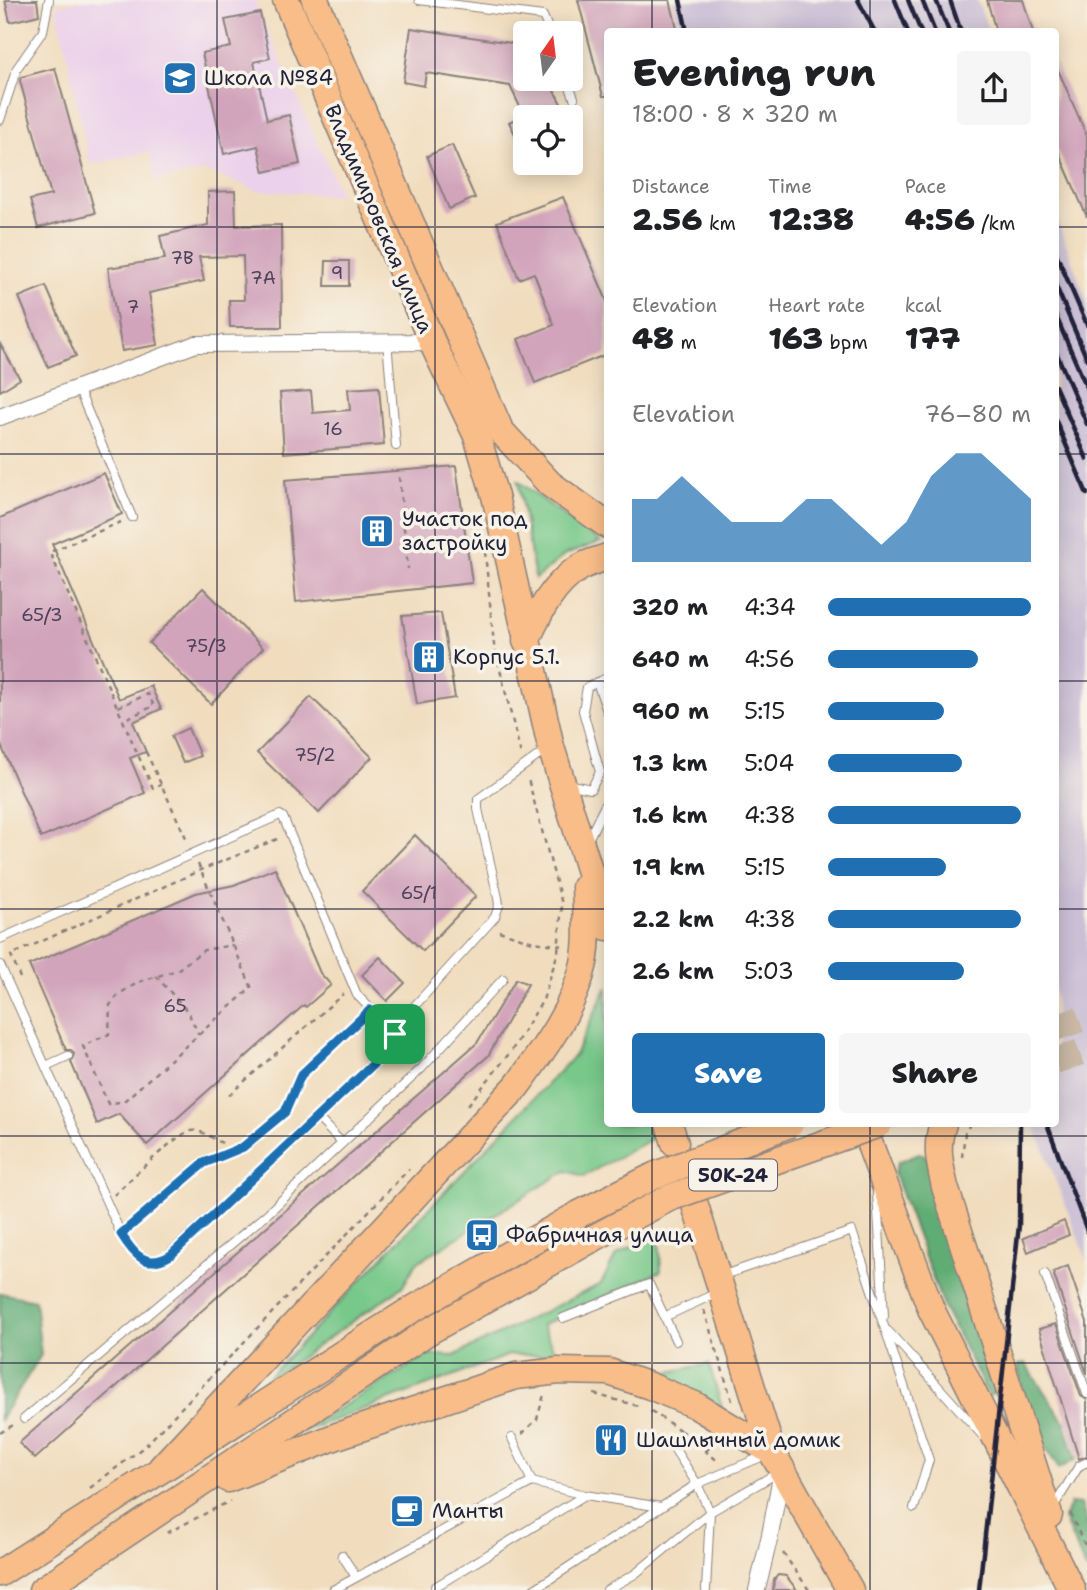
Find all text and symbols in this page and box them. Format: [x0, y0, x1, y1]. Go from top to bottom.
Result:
north arrow [513, 21, 583, 91]
map controls [513, 21, 583, 175]
text: Evening run [632, 47, 875, 98]
button: share [957, 51, 1031, 125]
school or university icon: Школа №84 [161, 59, 199, 97]
place label: Школа №84 [204, 64, 333, 92]
text: 18:00 · 8 × 320 m [632, 99, 838, 129]
street label: Владимировская улица [318, 100, 440, 338]
button: locate [513, 105, 583, 175]
text: Distance [632, 174, 710, 199]
text: Time [768, 174, 812, 199]
text: Pace [905, 174, 946, 199]
text: 2.56 [632, 199, 702, 240]
text: 12:38 [768, 199, 854, 240]
text: 4:56 [905, 199, 975, 240]
text: km [702, 211, 736, 236]
text: /km [975, 211, 1015, 236]
house number: 7В [170, 246, 194, 270]
house number: 9 [331, 261, 343, 285]
house number: 7А [250, 266, 276, 290]
text: Elevation [632, 293, 717, 318]
text: Heart rate [768, 293, 865, 318]
text: kcal [905, 293, 942, 318]
house number: 7 [127, 295, 139, 319]
text: 48 [632, 318, 674, 359]
text: 163 [768, 318, 823, 359]
text: 177 [905, 318, 960, 359]
text: m [674, 330, 697, 355]
text: bpm [823, 330, 868, 355]
text: Elevation [632, 399, 735, 429]
text: 76–80 m [924, 399, 1031, 429]
house number: 16 [323, 417, 343, 441]
place label: Участок под застройку [402, 505, 528, 557]
building icon: Участок под застройку [358, 512, 396, 550]
text: 320 m [632, 592, 708, 622]
text: 4:34 [744, 592, 796, 622]
house number: 65/3 [21, 603, 63, 627]
house number: 75/3 [185, 634, 227, 658]
building icon: Корпус 5.1. [410, 638, 448, 676]
place label: Корпус 5.1. [453, 643, 560, 671]
text: 640 m [632, 644, 709, 674]
text: 4:56 [744, 644, 795, 674]
text: 960 m [632, 696, 709, 726]
text: 5:15 [744, 696, 785, 726]
house number: 75/2 [294, 743, 336, 767]
text: 1.3 km [632, 748, 707, 778]
text: 5:04 [744, 748, 794, 778]
text: 1.6 km [632, 800, 707, 830]
text: 4:38 [744, 800, 796, 830]
text: 1.9 km [632, 852, 705, 882]
text: 5:15 [744, 852, 785, 882]
house number: 65/1 [401, 881, 437, 905]
text: 2.2 km [632, 904, 714, 934]
text: 4:38 [744, 904, 796, 934]
text: 2.6 km [632, 956, 714, 986]
text: 5:03 [744, 956, 794, 986]
house number: 65 [164, 994, 186, 1018]
pin [365, 1004, 425, 1064]
icon: arrive [376, 1015, 414, 1053]
button: Save [632, 1033, 825, 1113]
button: Share [839, 1033, 1031, 1113]
road number: 50К-24 [689, 1160, 777, 1190]
bus stop icon: Фабричная улица [463, 1216, 501, 1254]
place label: Фабричная улица [506, 1221, 693, 1249]
restaurant icon: Шашлычный домик [592, 1421, 630, 1459]
place label: Шашлычный домик [636, 1426, 840, 1454]
cafe icon: Манты [388, 1492, 426, 1530]
place label: Манты [432, 1497, 504, 1525]

